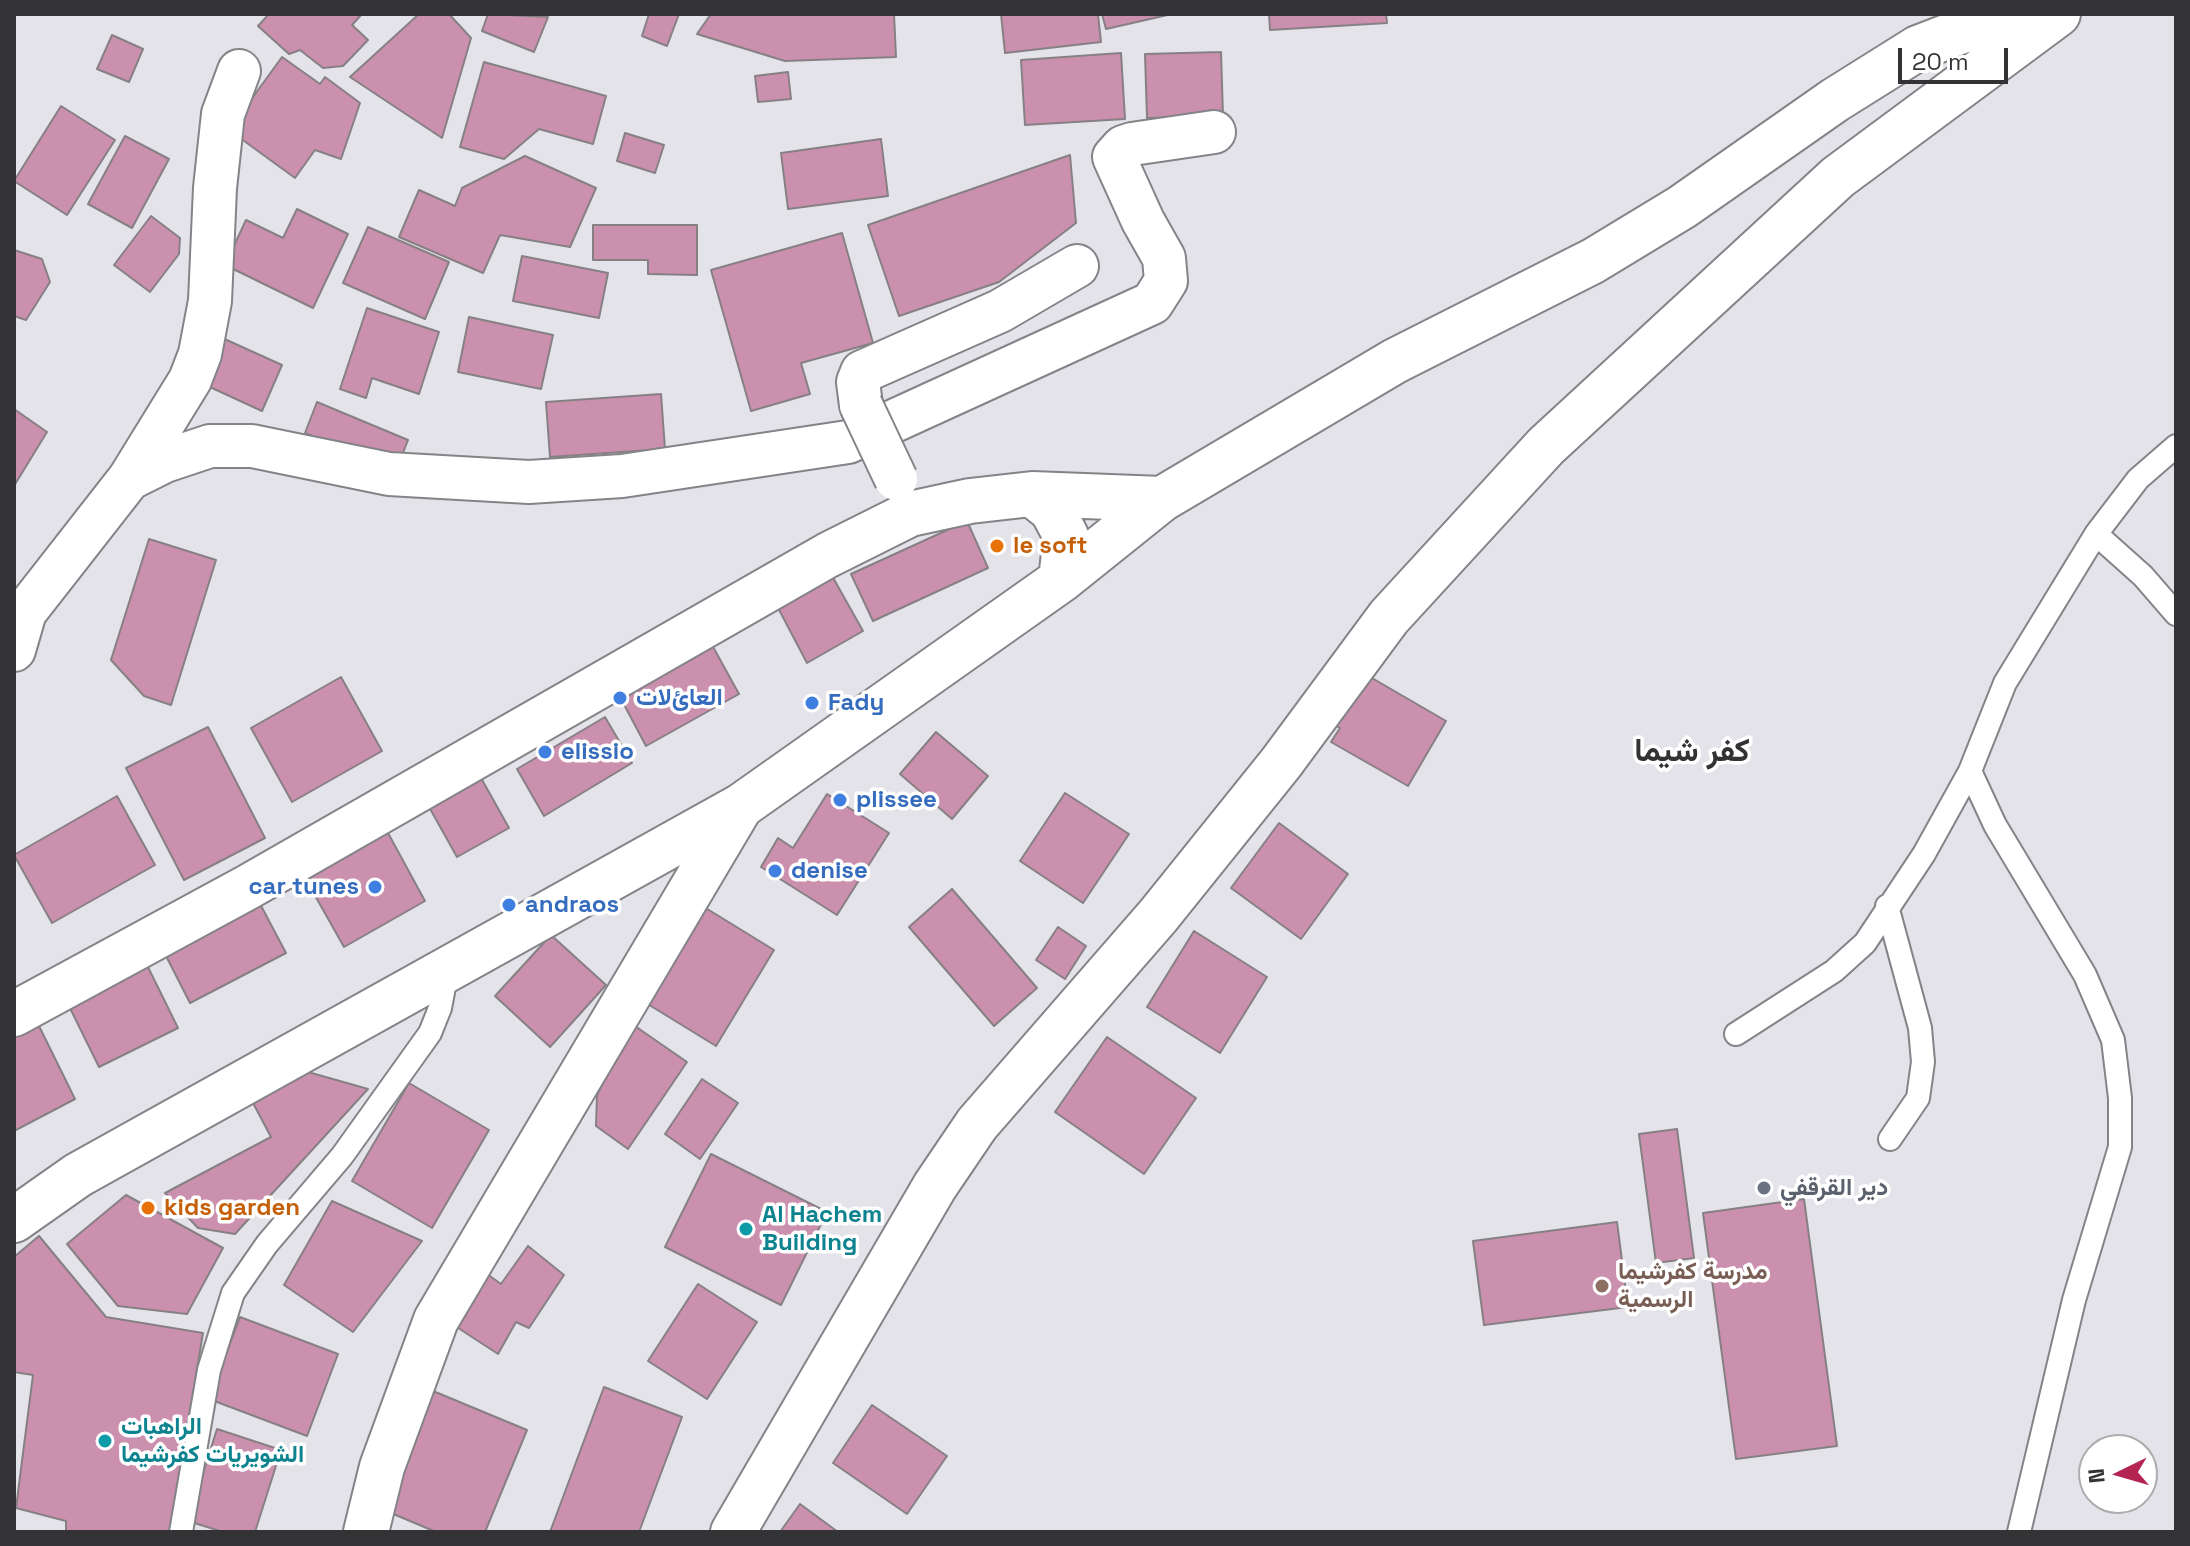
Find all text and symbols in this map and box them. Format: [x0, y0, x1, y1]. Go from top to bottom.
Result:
scale bar [1902, 32, 2012, 82]
text: 20 m [1912, 46, 1969, 77]
place label: le soft [1013, 532, 1087, 560]
marker: le soft [988, 537, 1006, 555]
place label: العائﻻت [636, 684, 723, 712]
marker: العائﻻت [611, 689, 629, 707]
place label: Fady [828, 689, 884, 717]
marker: Fady [803, 694, 821, 712]
district label: كفر شيما [1634, 733, 1750, 771]
place label: elissio [561, 738, 634, 766]
marker: elissio [536, 743, 554, 761]
place label: plissee [856, 786, 937, 814]
marker: plissee [831, 791, 849, 809]
place label: denise [791, 857, 868, 885]
marker: denise [766, 862, 784, 880]
place label: car tunes [249, 873, 359, 901]
marker: car tunes [366, 878, 384, 896]
place label: andraos [525, 891, 619, 919]
marker: andraos [500, 896, 518, 914]
place label: دير القرقفي [1780, 1174, 1888, 1202]
marker: دير القرقفي [1755, 1179, 1773, 1197]
place label: kids garden [164, 1194, 300, 1222]
marker: kids garden [139, 1199, 157, 1217]
place label: Al Hachem Building [762, 1201, 882, 1257]
marker: Al Hachem Building [737, 1220, 755, 1238]
place label: مدرسة كفرشيما الرسمية [1618, 1258, 1768, 1314]
marker: مدرسة كفرشيما الرسمية [1593, 1277, 1611, 1295]
place label: الراهبات الشويريات كفرشيما [121, 1413, 304, 1469]
marker: الراهبات الشويريات كفرشيما [96, 1432, 114, 1450]
north arrow [2078, 1434, 2158, 1514]
text: N [2081, 1467, 2111, 1484]

